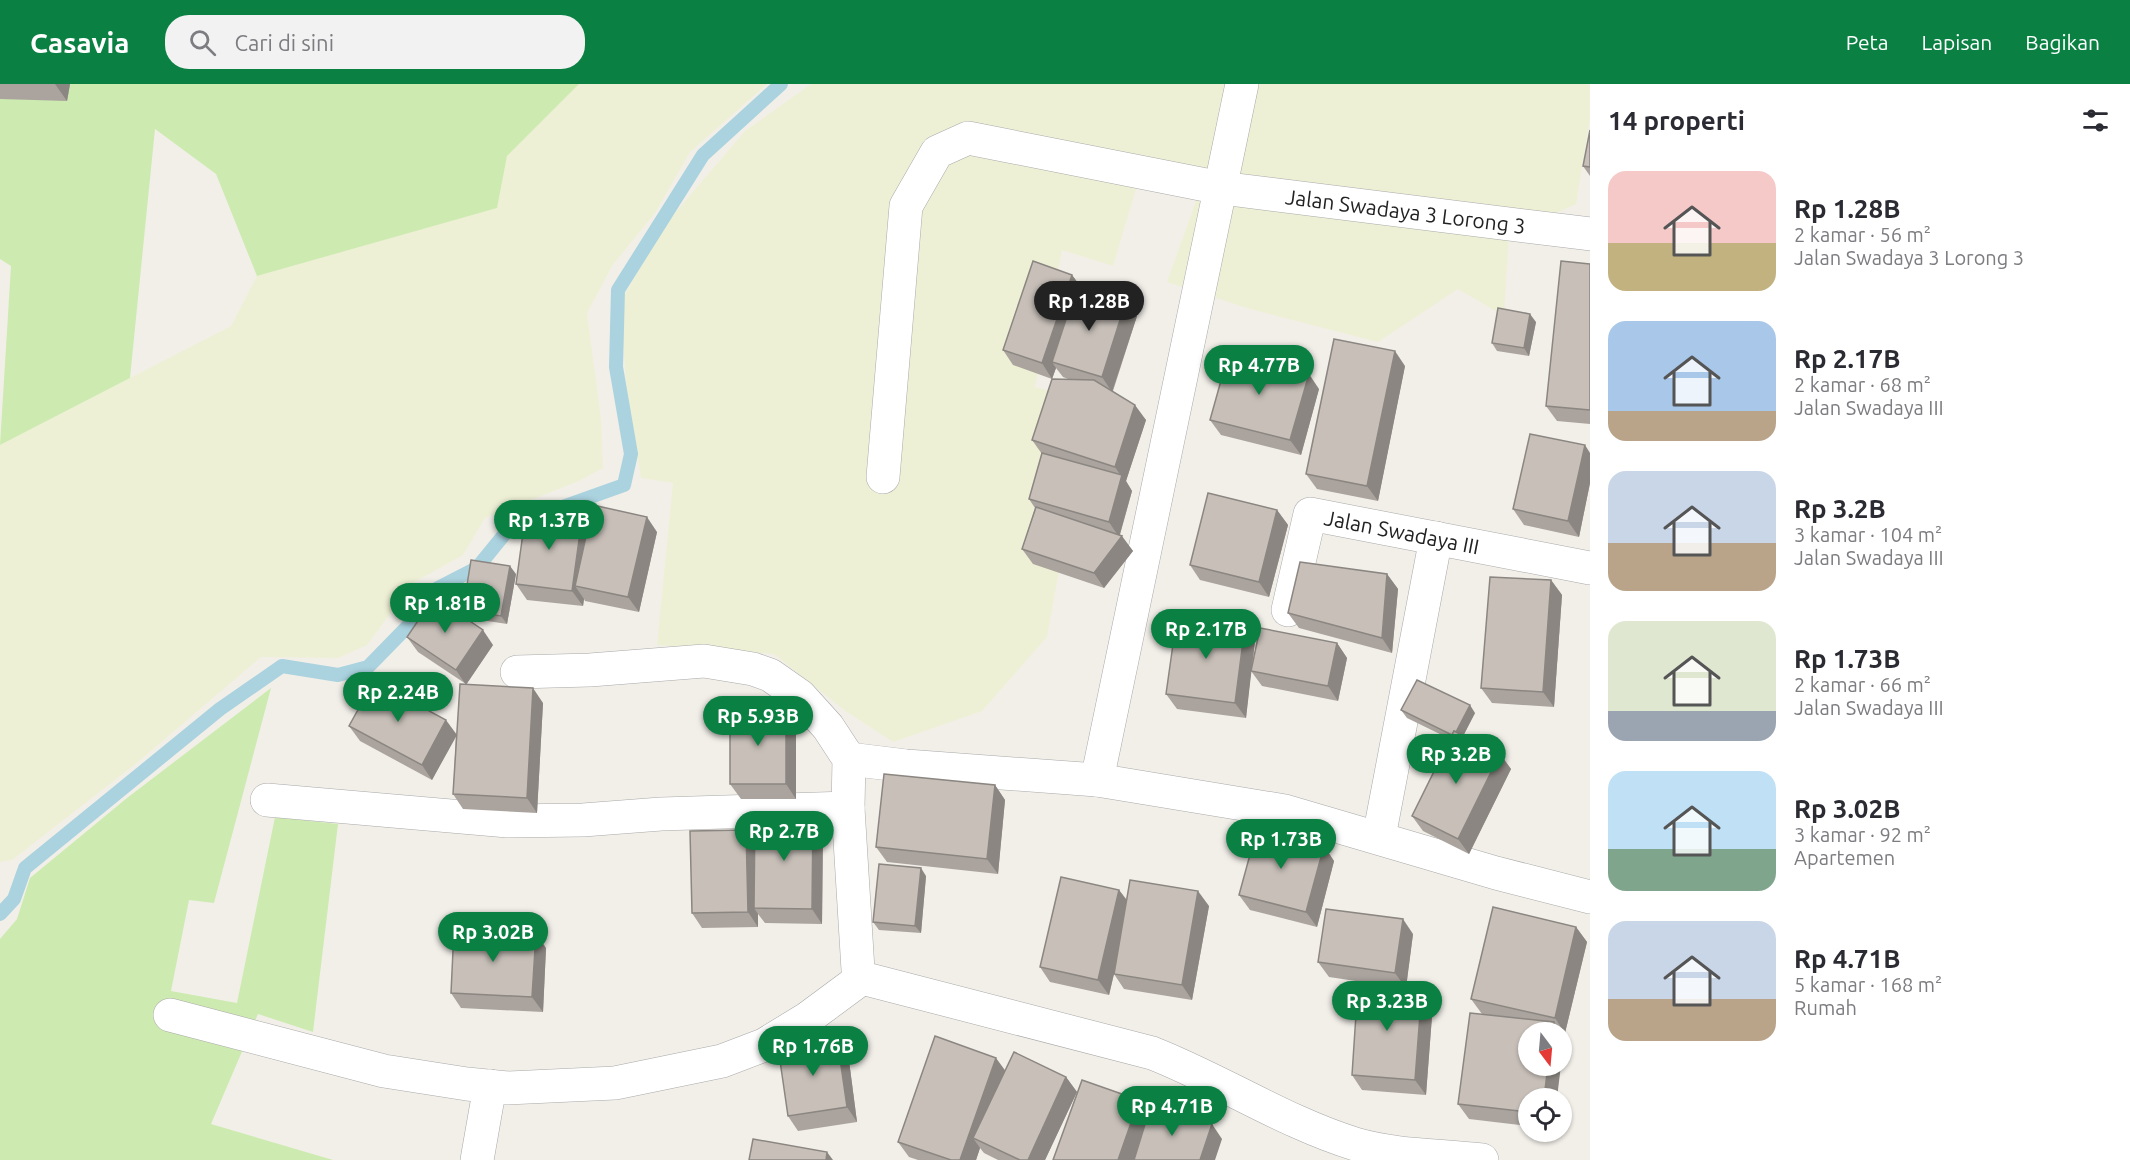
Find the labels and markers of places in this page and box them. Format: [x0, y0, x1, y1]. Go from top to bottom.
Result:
pin: Rp 1.28B [1027, 281, 1151, 332]
pin: Rp 4.77B [1197, 345, 1321, 396]
pin: Rp 1.37B [487, 500, 611, 551]
pin: Rp 1.81B [383, 583, 507, 634]
pin: Rp 2.17B [1144, 609, 1268, 660]
pin: Rp 2.24B [336, 672, 460, 723]
pin: Rp 5.93B [696, 696, 820, 747]
pin: Rp 3.2B [1401, 734, 1511, 785]
pin: Rp 2.7B [729, 811, 839, 862]
pin: Rp 1.73B [1219, 819, 1343, 870]
pin: Rp 3.02B [431, 912, 555, 963]
pin: Rp 3.23B [1325, 981, 1449, 1032]
pin: Rp 1.76B [751, 1026, 875, 1077]
pin: Rp 4.71B [1110, 1086, 1234, 1137]

